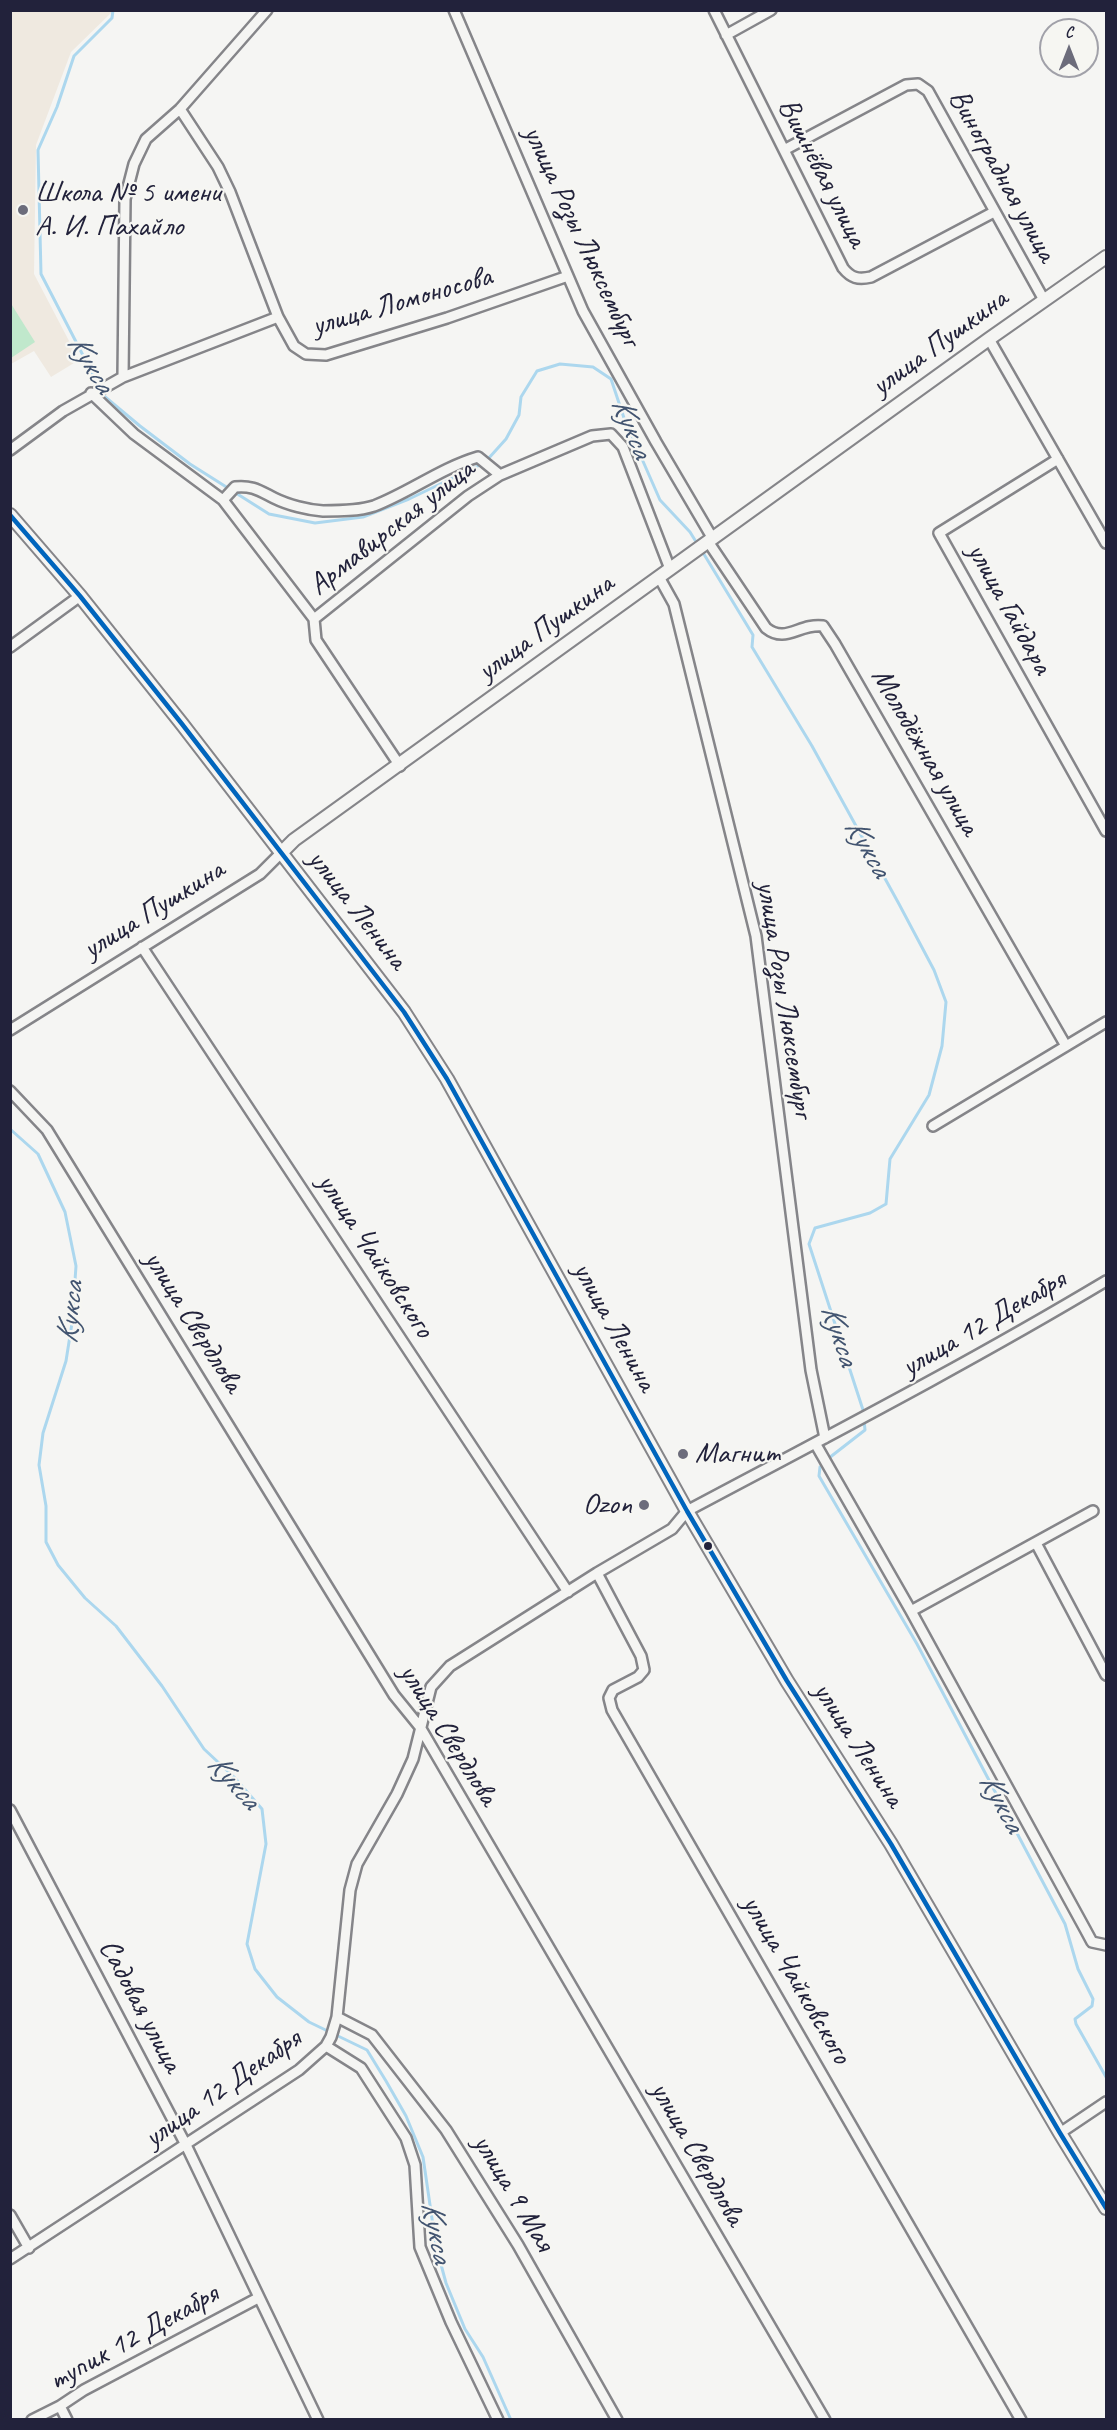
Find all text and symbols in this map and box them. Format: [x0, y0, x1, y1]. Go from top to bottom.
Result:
north arrow [1039, 18, 1099, 78]
text: С [1065, 22, 1073, 42]
street label: Виноградная улица [940, 84, 1064, 268]
street label: Вишнёвая улица [769, 93, 875, 253]
street label: улица Розы Люксембург [514, 120, 648, 352]
place label: Школа № 5 имени А. И. Пахайло [35, 175, 220, 246]
marker: Школа № 5 имени А. И. Пахайло [16, 203, 30, 217]
street label: улица Ломоносова [308, 259, 496, 345]
street label: улица Пушкина [865, 281, 1015, 405]
water label: Кукса [58, 328, 122, 400]
water label: Кукса [602, 392, 660, 464]
street label: Армавирская улица [302, 452, 482, 604]
street label: улица Гайдара [958, 537, 1060, 681]
street label: улица Пушкина [471, 566, 621, 690]
street label: Молодёжная улица [863, 662, 987, 842]
water label: Кукса [835, 812, 899, 884]
street label: улица Ленина [299, 843, 415, 977]
street label: улица Пушкина [77, 852, 231, 968]
street label: улица Розы Люксембург [748, 878, 820, 1120]
street label: улица Чайковского [309, 1167, 441, 1345]
street label: улица Свердлова [135, 1245, 251, 1399]
street label: улица Ленина [564, 1256, 664, 1398]
street label: улица 12 Декабря [896, 1263, 1072, 1385]
water label: Кукса [49, 1280, 93, 1346]
water label: Кукса [811, 1300, 867, 1370]
place label: Магнит [695, 1436, 780, 1472]
marker: Магнит [676, 1447, 690, 1461]
place label: Ozon [583, 1487, 632, 1523]
marker: Ozon [637, 1498, 651, 1512]
unlabelled marker [702, 1540, 714, 1552]
street label: улица Свердлова [390, 1658, 506, 1812]
street label: улица Ленина [804, 1676, 912, 1814]
water label: Кукса [198, 1746, 268, 1818]
water label: Кукса [970, 1767, 1032, 1839]
street label: улица Чайковского [733, 1889, 859, 2071]
street label: Садовая улица [90, 1933, 190, 2079]
street label: улица 12 Декабря [138, 2022, 308, 2156]
street label: улица Свердлова [641, 2076, 753, 2232]
street label: улица 9 Мая [464, 2128, 562, 2258]
water label: Кукса [411, 2198, 461, 2266]
street label: тупик 12 Декабря [43, 2277, 225, 2399]

